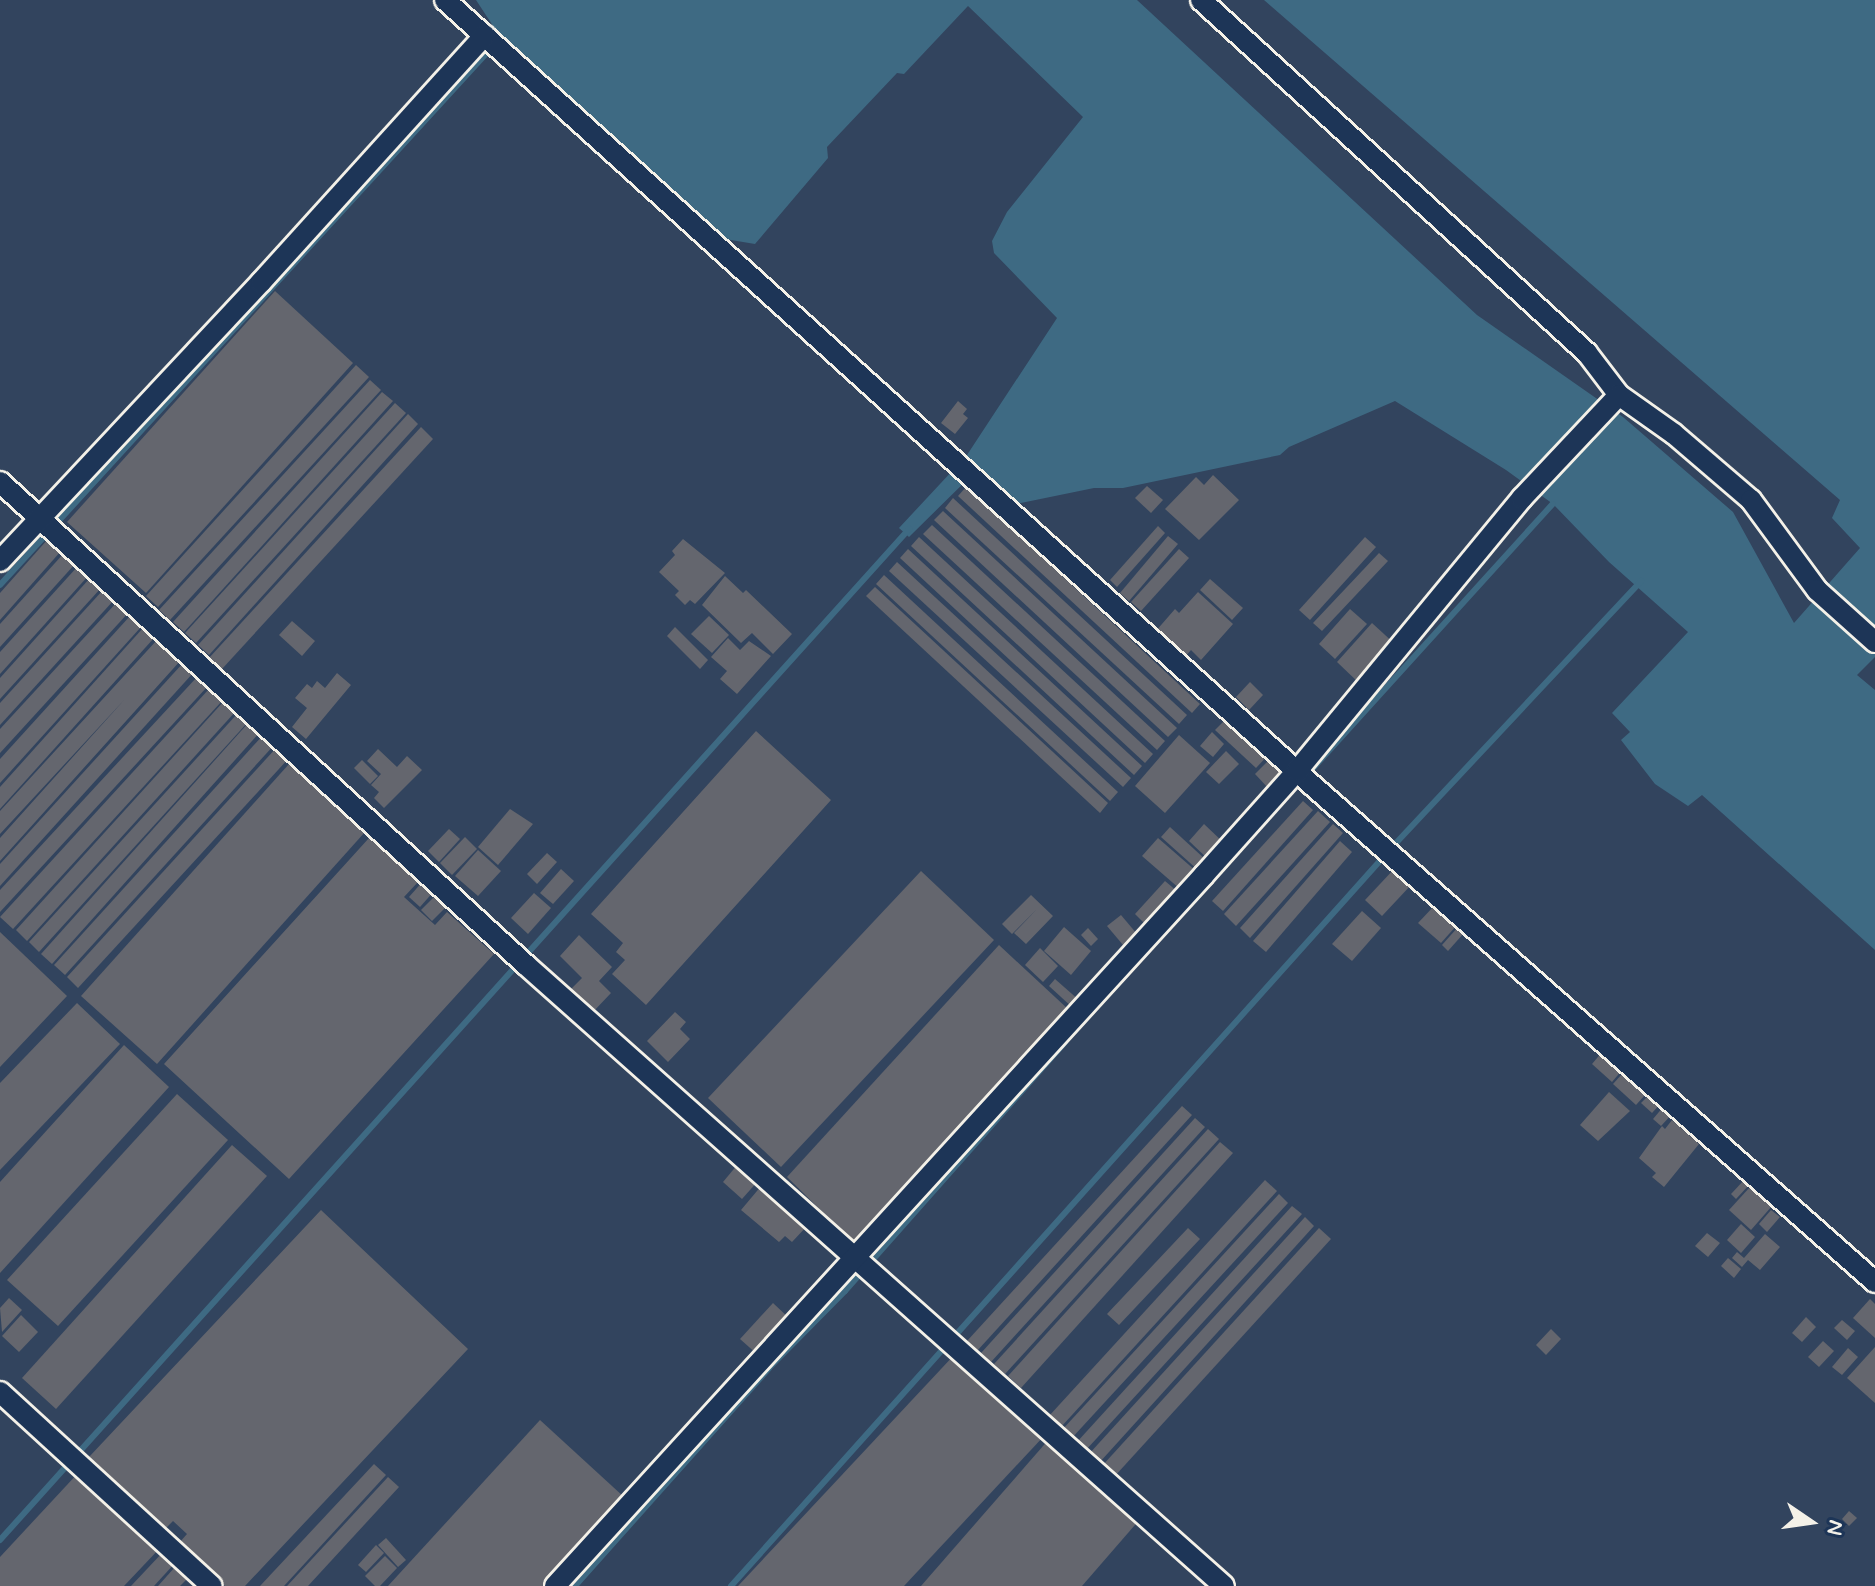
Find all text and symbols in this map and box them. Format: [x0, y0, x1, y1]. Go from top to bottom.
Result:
north arrow [1771, 1482, 1851, 1562]
text: N [1819, 1517, 1850, 1538]

